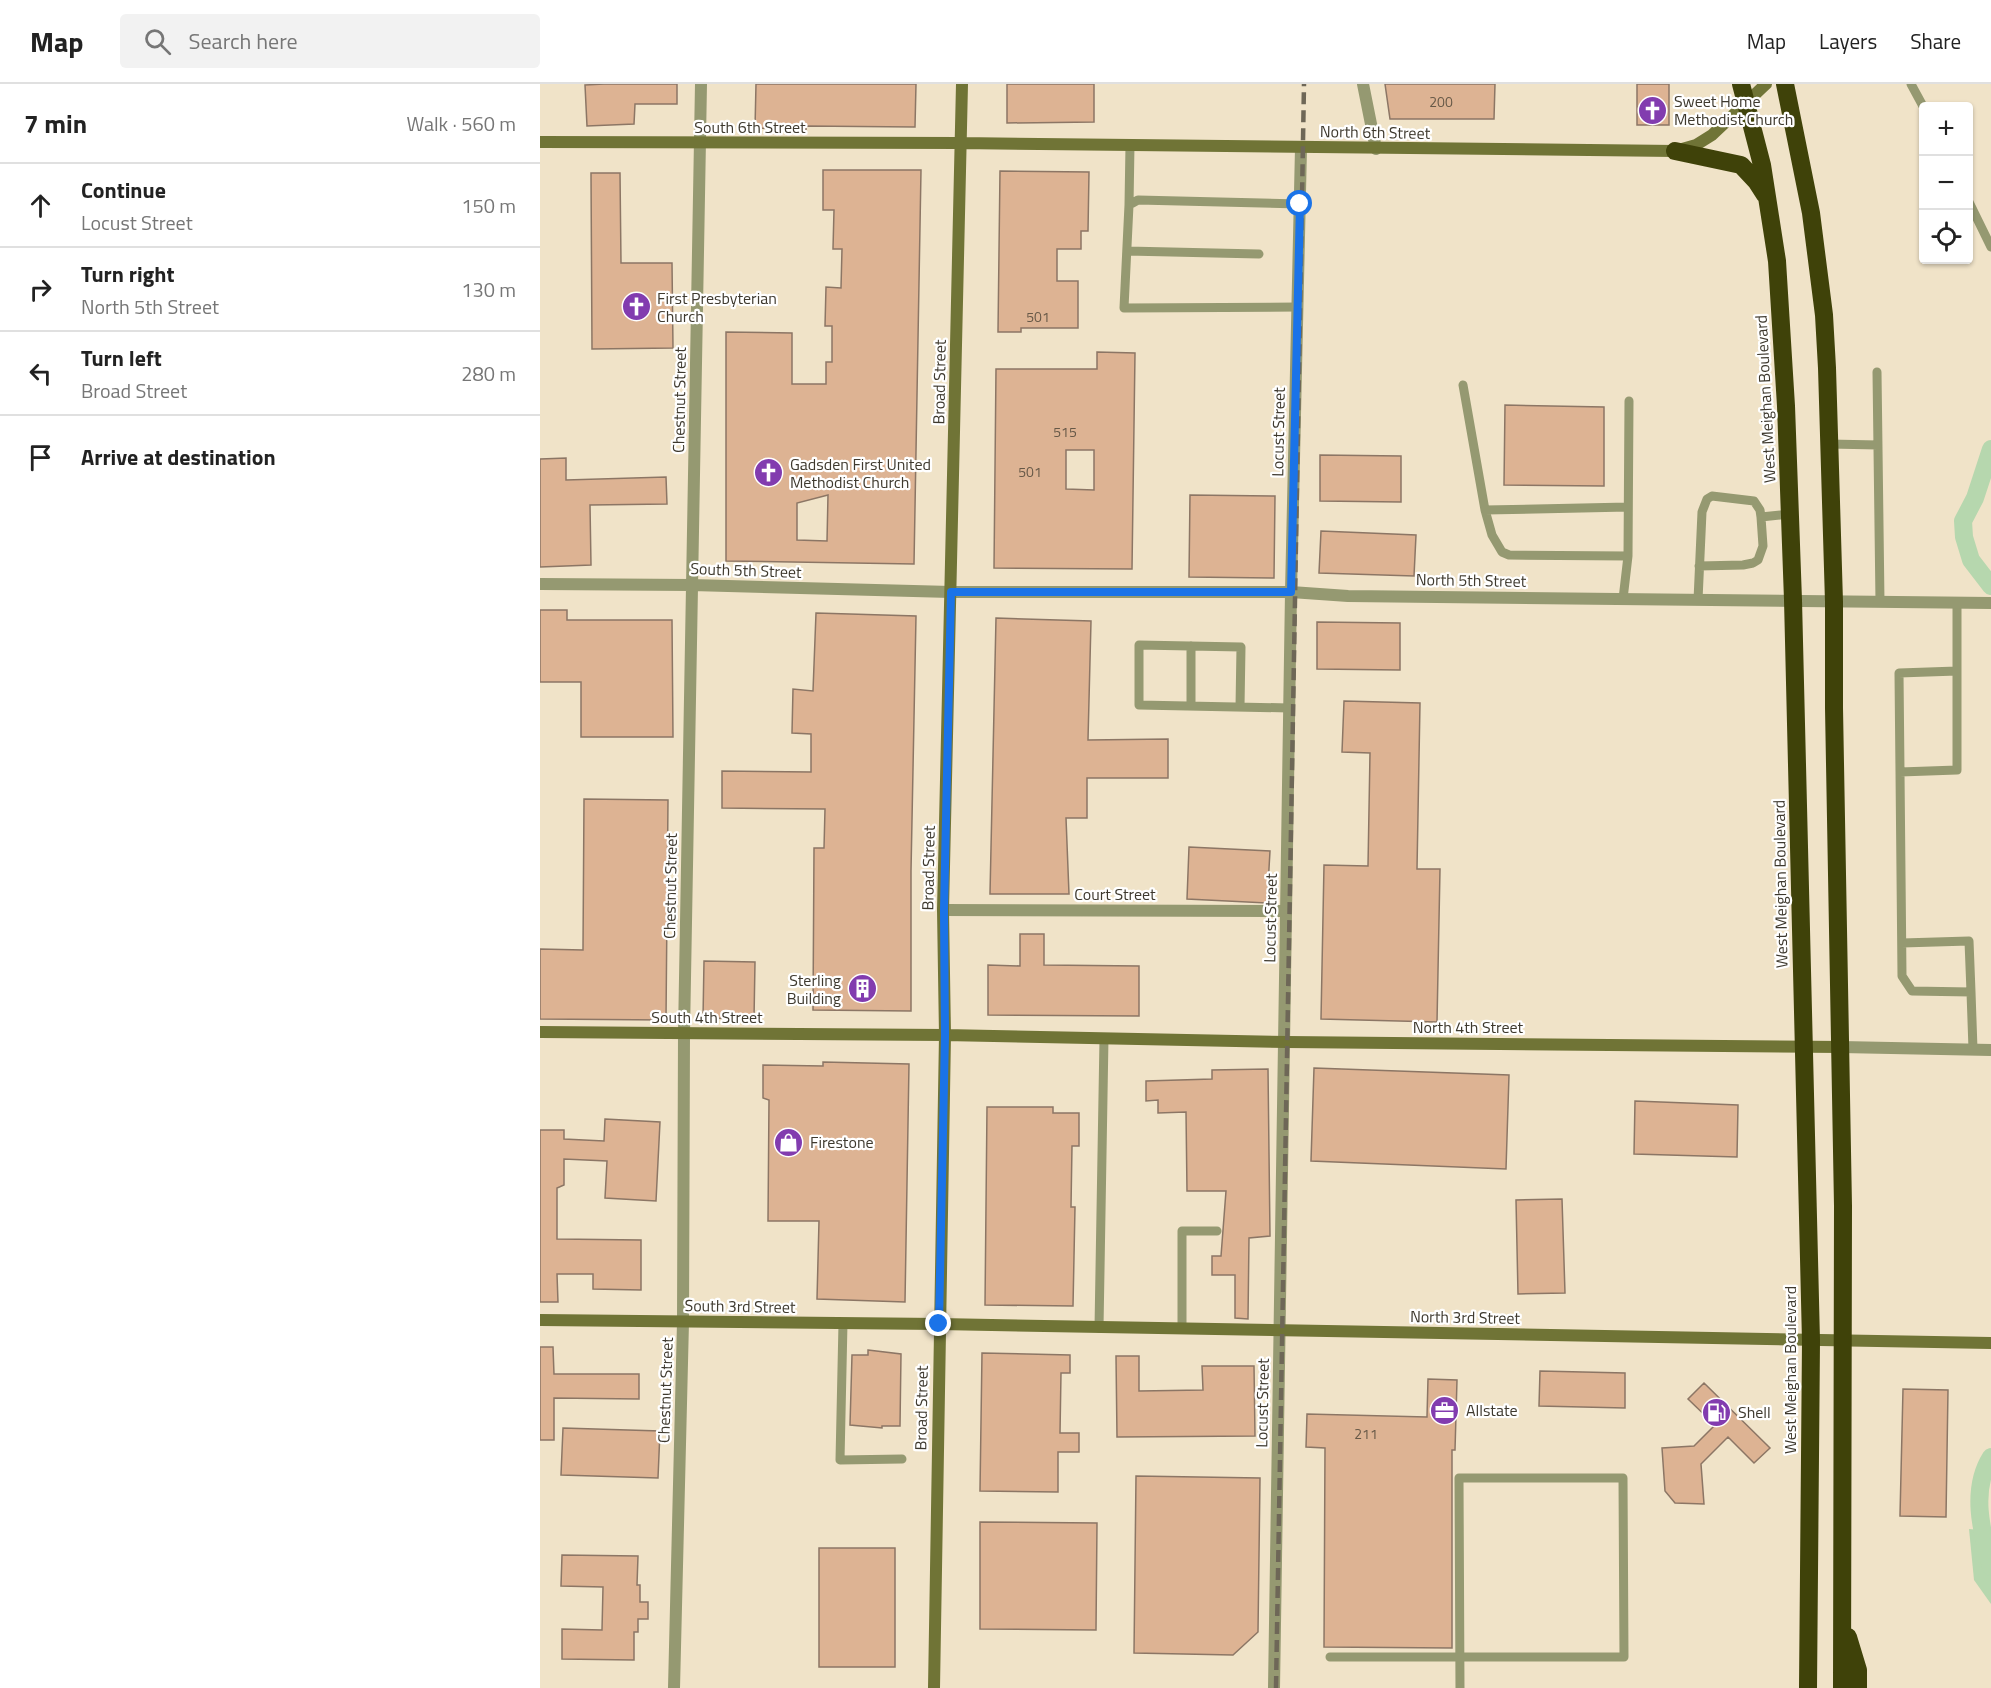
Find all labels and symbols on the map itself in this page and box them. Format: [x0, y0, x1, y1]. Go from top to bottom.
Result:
place label: Sweet Home Methodist Church [1674, 89, 1793, 131]
house number: 200 [1429, 91, 1453, 112]
church icon: Sweet Home Methodist Church [1637, 94, 1669, 126]
street label: South 6th Street [694, 115, 806, 139]
street label: North 6th Street [1320, 119, 1431, 145]
route start [1286, 190, 1312, 216]
place label: First Presbyterian Church [657, 286, 777, 328]
church icon: First Presbyterian Church [620, 291, 652, 323]
house number: 501 [1026, 306, 1050, 327]
street label: West Meighan Boulevard [1749, 314, 1781, 484]
street label: Broad Street [926, 339, 952, 425]
street label: Chestnut Street [666, 346, 692, 453]
street label: Locust Street [1265, 387, 1291, 477]
house number: 515 [1053, 421, 1077, 442]
place label: Gadsden First United Methodist Church [790, 452, 931, 494]
church icon: Gadsden First United Methodist Church [753, 457, 785, 489]
house number: 501 [1018, 461, 1042, 482]
street label: South 5th Street [690, 556, 802, 584]
street label: North 5th Street [1416, 567, 1527, 593]
street label: West Meighan Boulevard [1767, 800, 1793, 968]
street label: Broad Street [915, 825, 941, 911]
street label: Chestnut Street [657, 832, 683, 939]
street label: Locust Street [1257, 873, 1283, 963]
street label: Court Street [1074, 882, 1156, 906]
place label: Sterling Building [787, 968, 841, 1010]
building icon: Sterling Building [846, 973, 878, 1005]
street label: South 4th Street [651, 1005, 763, 1029]
street label: North 4th Street [1413, 1015, 1524, 1039]
shop icon: Firestone [773, 1126, 805, 1158]
place label: Firestone [810, 1130, 874, 1154]
street label: West Meighan Boulevard [1778, 1286, 1802, 1454]
street label: South 3rd Street [684, 1293, 796, 1319]
street label: North 3rd Street [1410, 1304, 1521, 1330]
route end [925, 1310, 951, 1336]
street label: Chestnut Street [651, 1336, 679, 1443]
street label: Locust Street [1249, 1358, 1275, 1448]
street label: Broad Street [908, 1365, 934, 1451]
office icon: Allstate [1429, 1394, 1461, 1426]
fuel station icon: Shell [1701, 1396, 1733, 1428]
place label: Allstate [1466, 1398, 1518, 1422]
place label: Shell [1738, 1400, 1771, 1424]
house number: 211 [1354, 1423, 1378, 1444]

